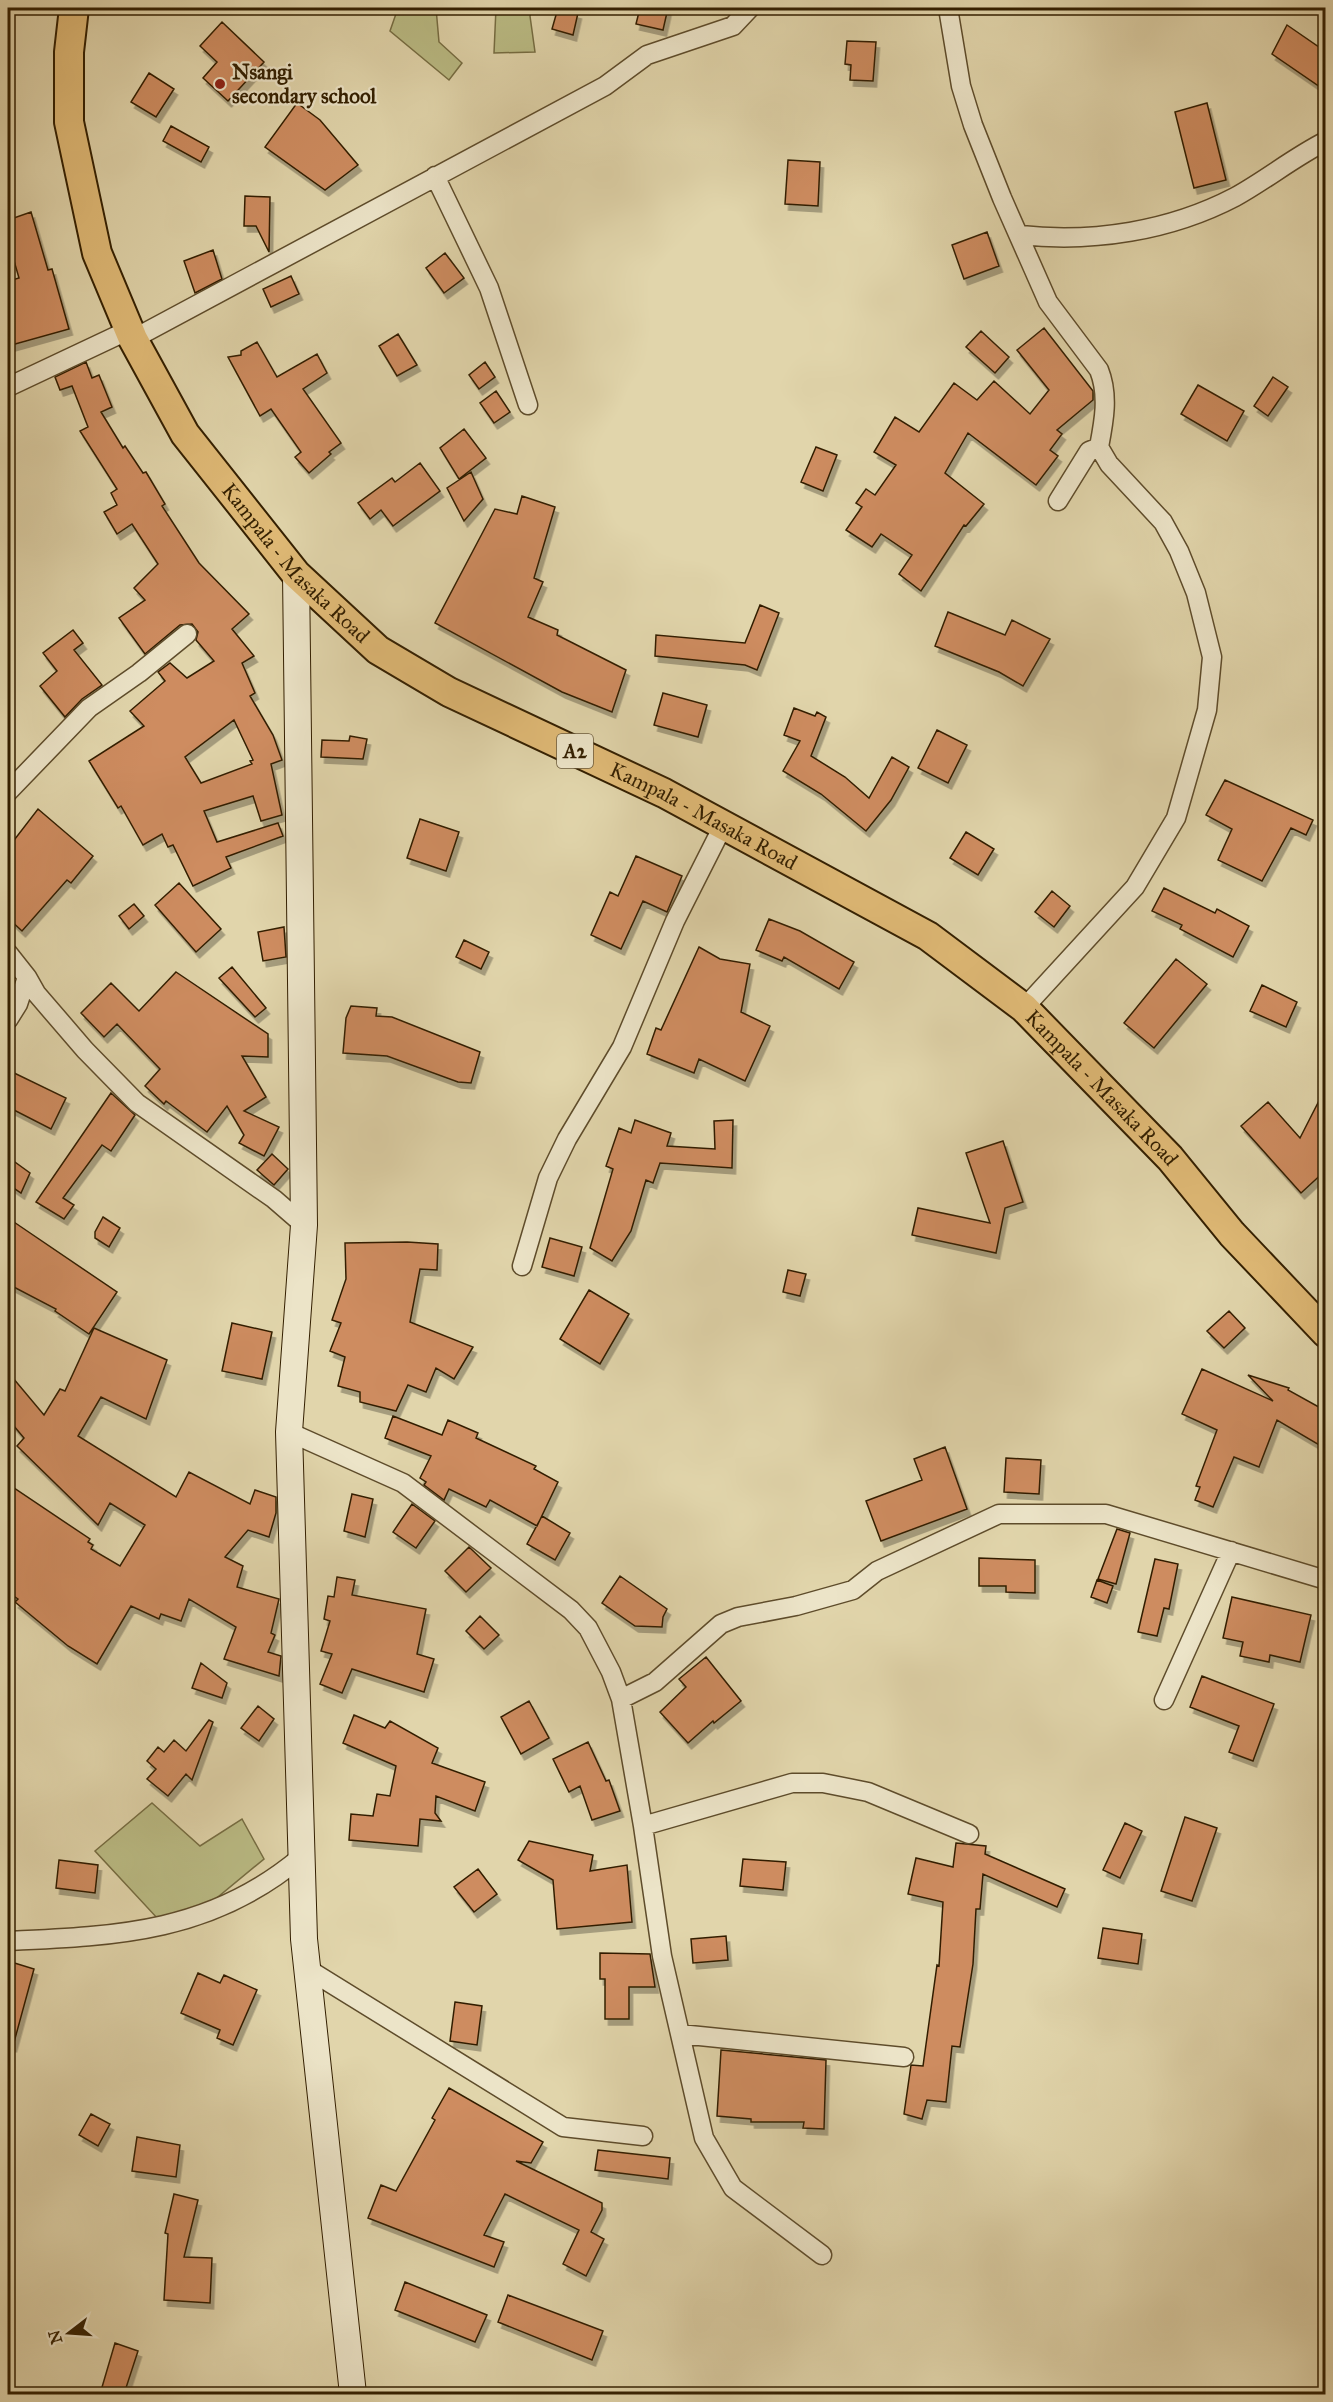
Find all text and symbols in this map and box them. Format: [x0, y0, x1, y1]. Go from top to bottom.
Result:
place label: Nsangi secondary school [232, 59, 378, 109]
marker: Nsangi secondary school [213, 77, 227, 91]
street label: Kampala - Masaka Road [216, 478, 375, 649]
road number: A2 [557, 734, 593, 768]
street label: Kampala - Masaka Road [606, 756, 802, 876]
street label: Kampala - Masaka Road [1020, 1004, 1184, 1171]
north arrow [39, 2303, 99, 2363]
text: N [44, 2328, 66, 2347]

